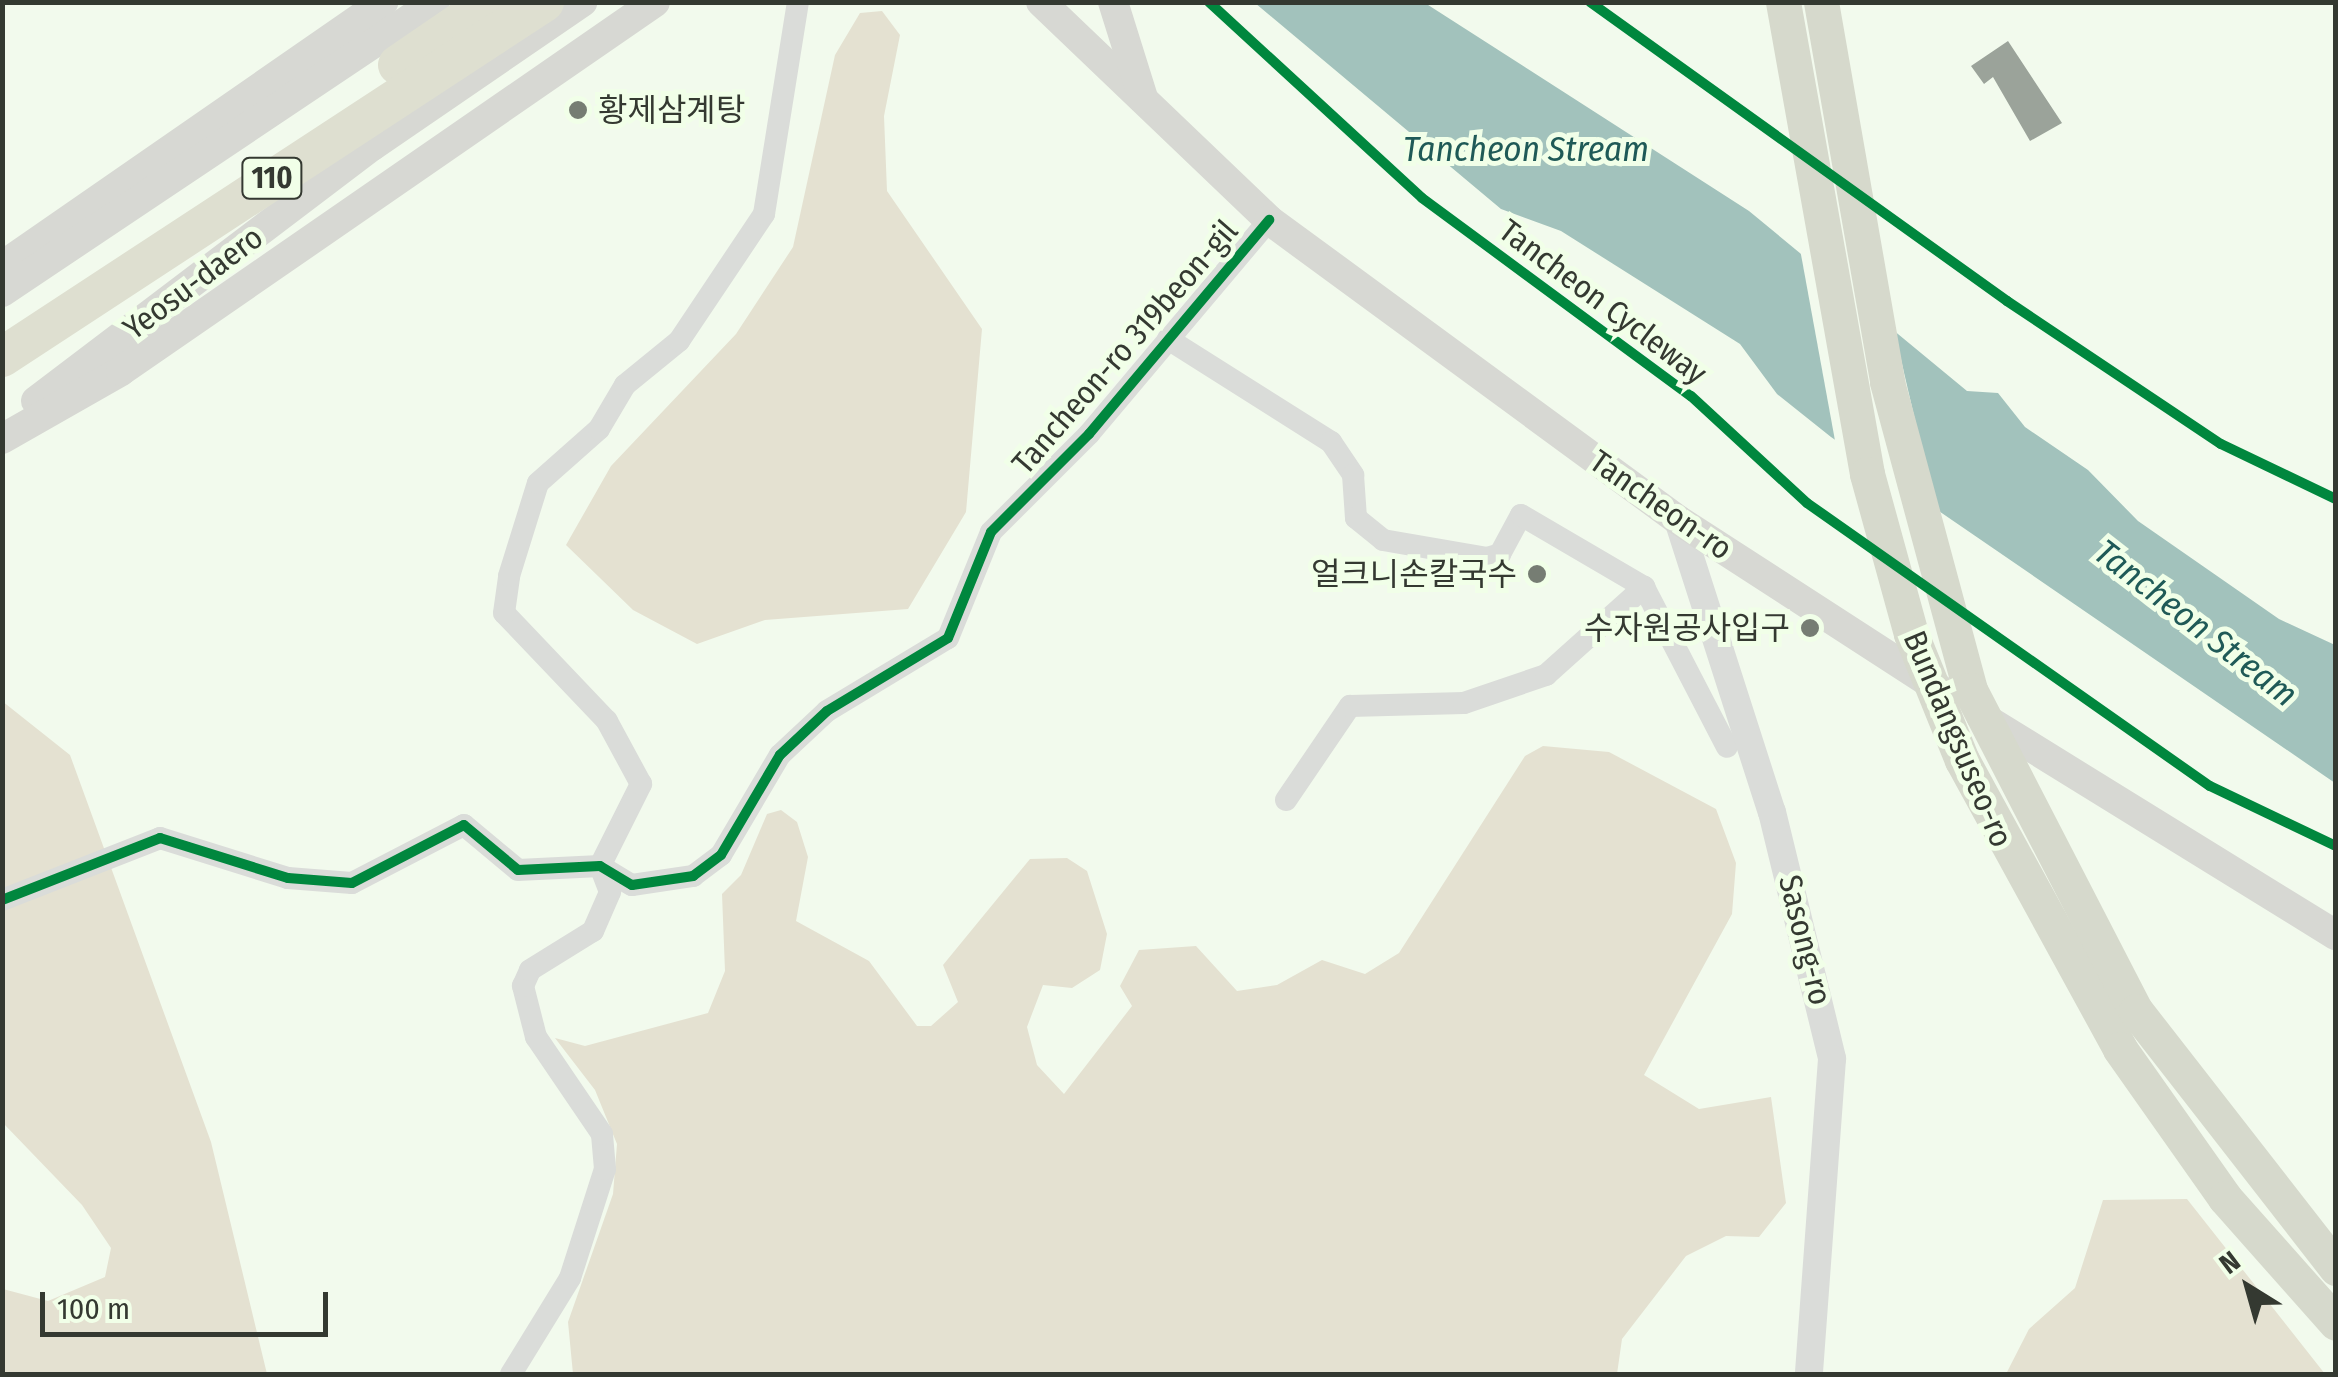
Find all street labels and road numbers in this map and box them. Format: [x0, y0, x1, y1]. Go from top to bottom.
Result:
road number: 110 [240, 153, 304, 203]
street label: Tancheon Cycleway [1492, 211, 1714, 393]
street label: Tancheon-ro 319beon-gil [1004, 212, 1246, 482]
street label: Yeosu-daero [116, 218, 270, 348]
street label: Tancheon-ro [1583, 442, 1739, 568]
street label: Bundangsuseo-ro [1895, 625, 2021, 853]
street label: Sasong-ro [1770, 871, 1840, 1009]

